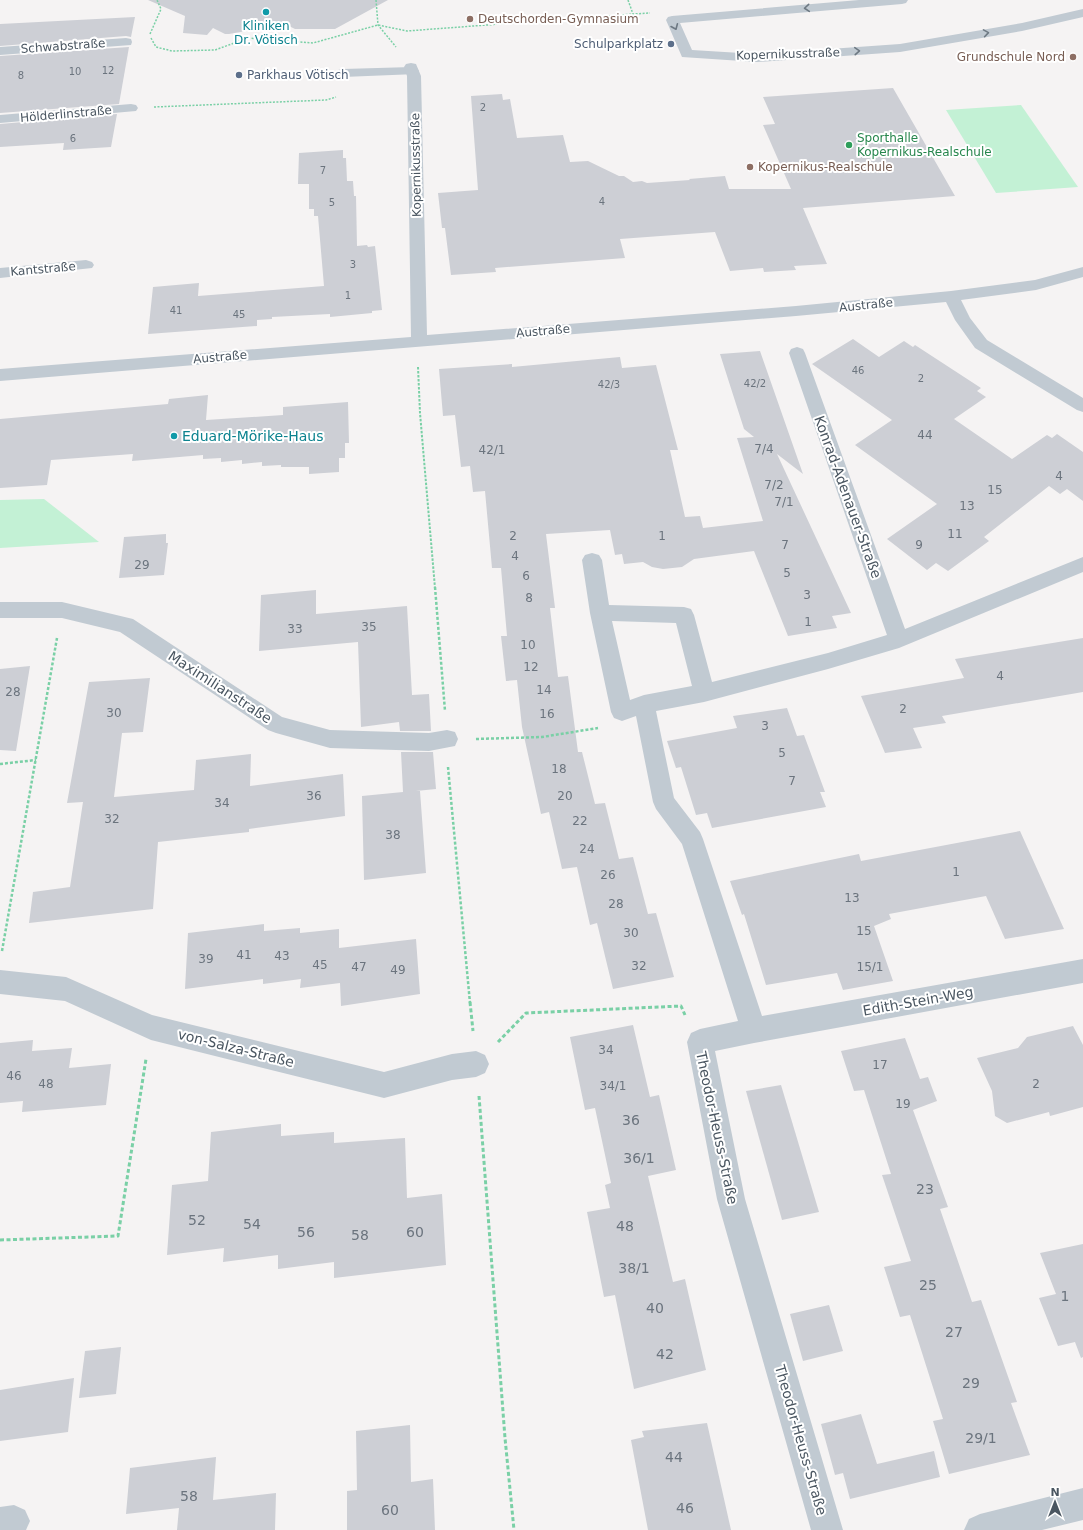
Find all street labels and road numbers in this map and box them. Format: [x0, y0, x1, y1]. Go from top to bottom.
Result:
street label: Schwabstraße [20, 36, 106, 56]
street label: Kopernikusstraße [736, 45, 840, 63]
street label: Hölderlinstraße [20, 103, 112, 125]
street label: Kopernikusstraße [408, 113, 424, 217]
street label: Kantstraße [10, 259, 76, 279]
street label: Austraße [838, 295, 894, 315]
street label: Austraße [515, 322, 571, 340]
street label: Austraße [192, 348, 248, 366]
street label: Konrad-Adenauer-Straße [811, 414, 885, 580]
street label: Maximilianstraße [165, 648, 275, 726]
street label: Edith-Stein-Weg [862, 983, 974, 1019]
street label: von-Salza-Straße [176, 1026, 296, 1070]
street label: Theodor-Heuss-Straße [693, 1049, 741, 1206]
street label: Theodor-Heuss-Straße [772, 1362, 830, 1517]

